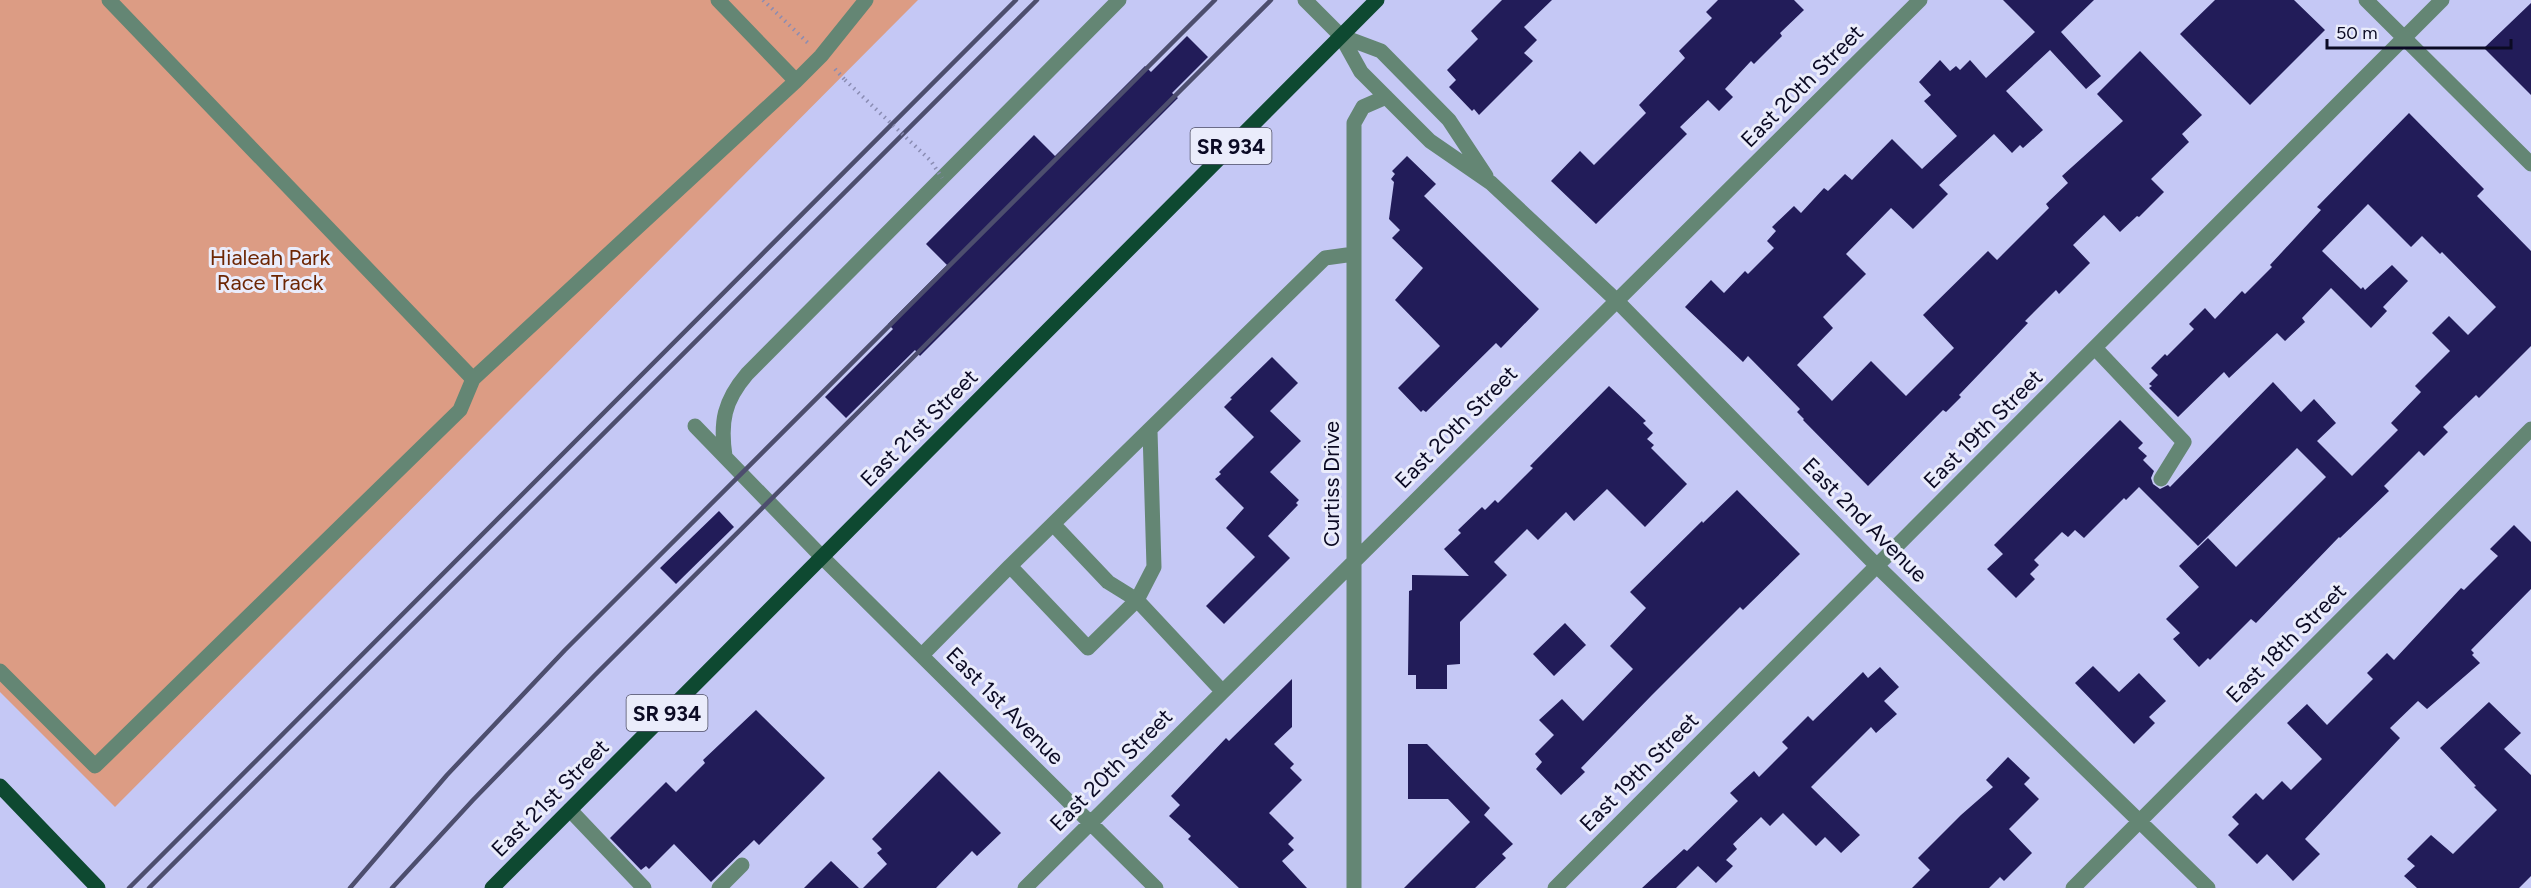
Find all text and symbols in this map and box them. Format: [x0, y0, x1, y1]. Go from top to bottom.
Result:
scale bar [2327, 12, 2512, 50]
street label: East 20th Street [1735, 19, 1869, 153]
text: 50 m [2336, 22, 2378, 44]
road number: SR 934 [1190, 128, 1272, 164]
park label: Hialeah Park Race Track [210, 244, 331, 296]
street label: East 20th Street [1389, 360, 1523, 494]
street label: East 21st Street [855, 364, 983, 492]
street label: East 19th Street [1918, 364, 2048, 494]
street label: Curtiss Drive [1318, 421, 1345, 547]
street label: East 2nd Avenue [1797, 452, 1933, 588]
street label: East 18th Street [2220, 577, 2352, 709]
street label: East 1st Avenue [940, 641, 1070, 771]
road number: SR 934 [626, 695, 708, 731]
street label: East 20th Street [1044, 703, 1178, 837]
street label: East 19th Street [1574, 707, 1704, 837]
street label: East 21st Street [486, 734, 614, 862]

